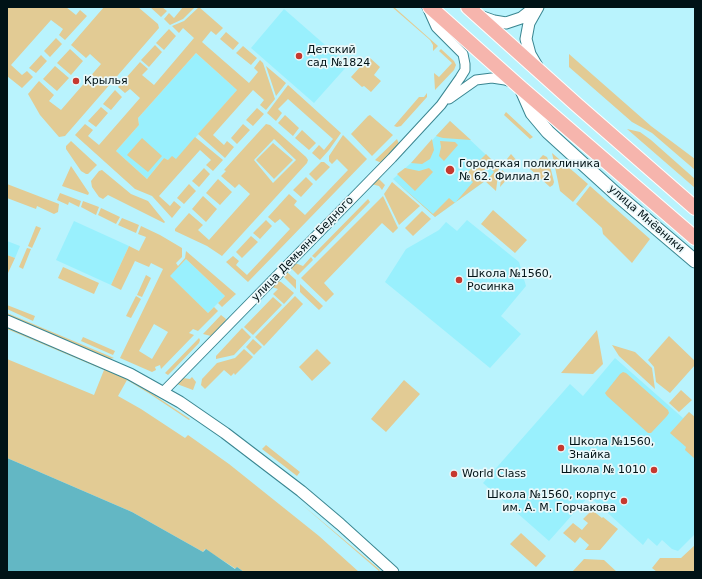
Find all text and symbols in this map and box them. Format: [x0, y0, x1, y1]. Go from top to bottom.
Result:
place label: Детский сад №1824 [307, 43, 370, 69]
marker: Детский сад №1824 [294, 51, 304, 61]
place label: Крылья [84, 74, 128, 88]
marker: Крылья [71, 76, 81, 86]
place label: Городская поликлиника № 62. Филиал 2 [459, 157, 600, 183]
marker: Городская поликлиника № 62. Филиал 2 [444, 164, 456, 176]
street label: улица Мнёвники [605, 182, 687, 256]
street label: улица Демьяна Бедного [249, 194, 357, 304]
place label: Школа №1560, Росинка [467, 267, 552, 293]
marker: Школа №1560, Росинка [454, 275, 464, 285]
place label: Школа №1560, Знайка [569, 435, 654, 461]
marker: Школа №1560, Знайка [556, 443, 566, 453]
place label: Школа № 1010 [561, 463, 646, 477]
marker: Школа № 1010 [649, 465, 659, 475]
place label: World Class [462, 467, 526, 481]
marker: World Class [449, 469, 459, 479]
place label: Школа №1560, корпус им. А. М. Горчакова [487, 488, 616, 514]
marker: Школа №1560, корпус им. А. М. Горчакова [619, 496, 629, 506]

